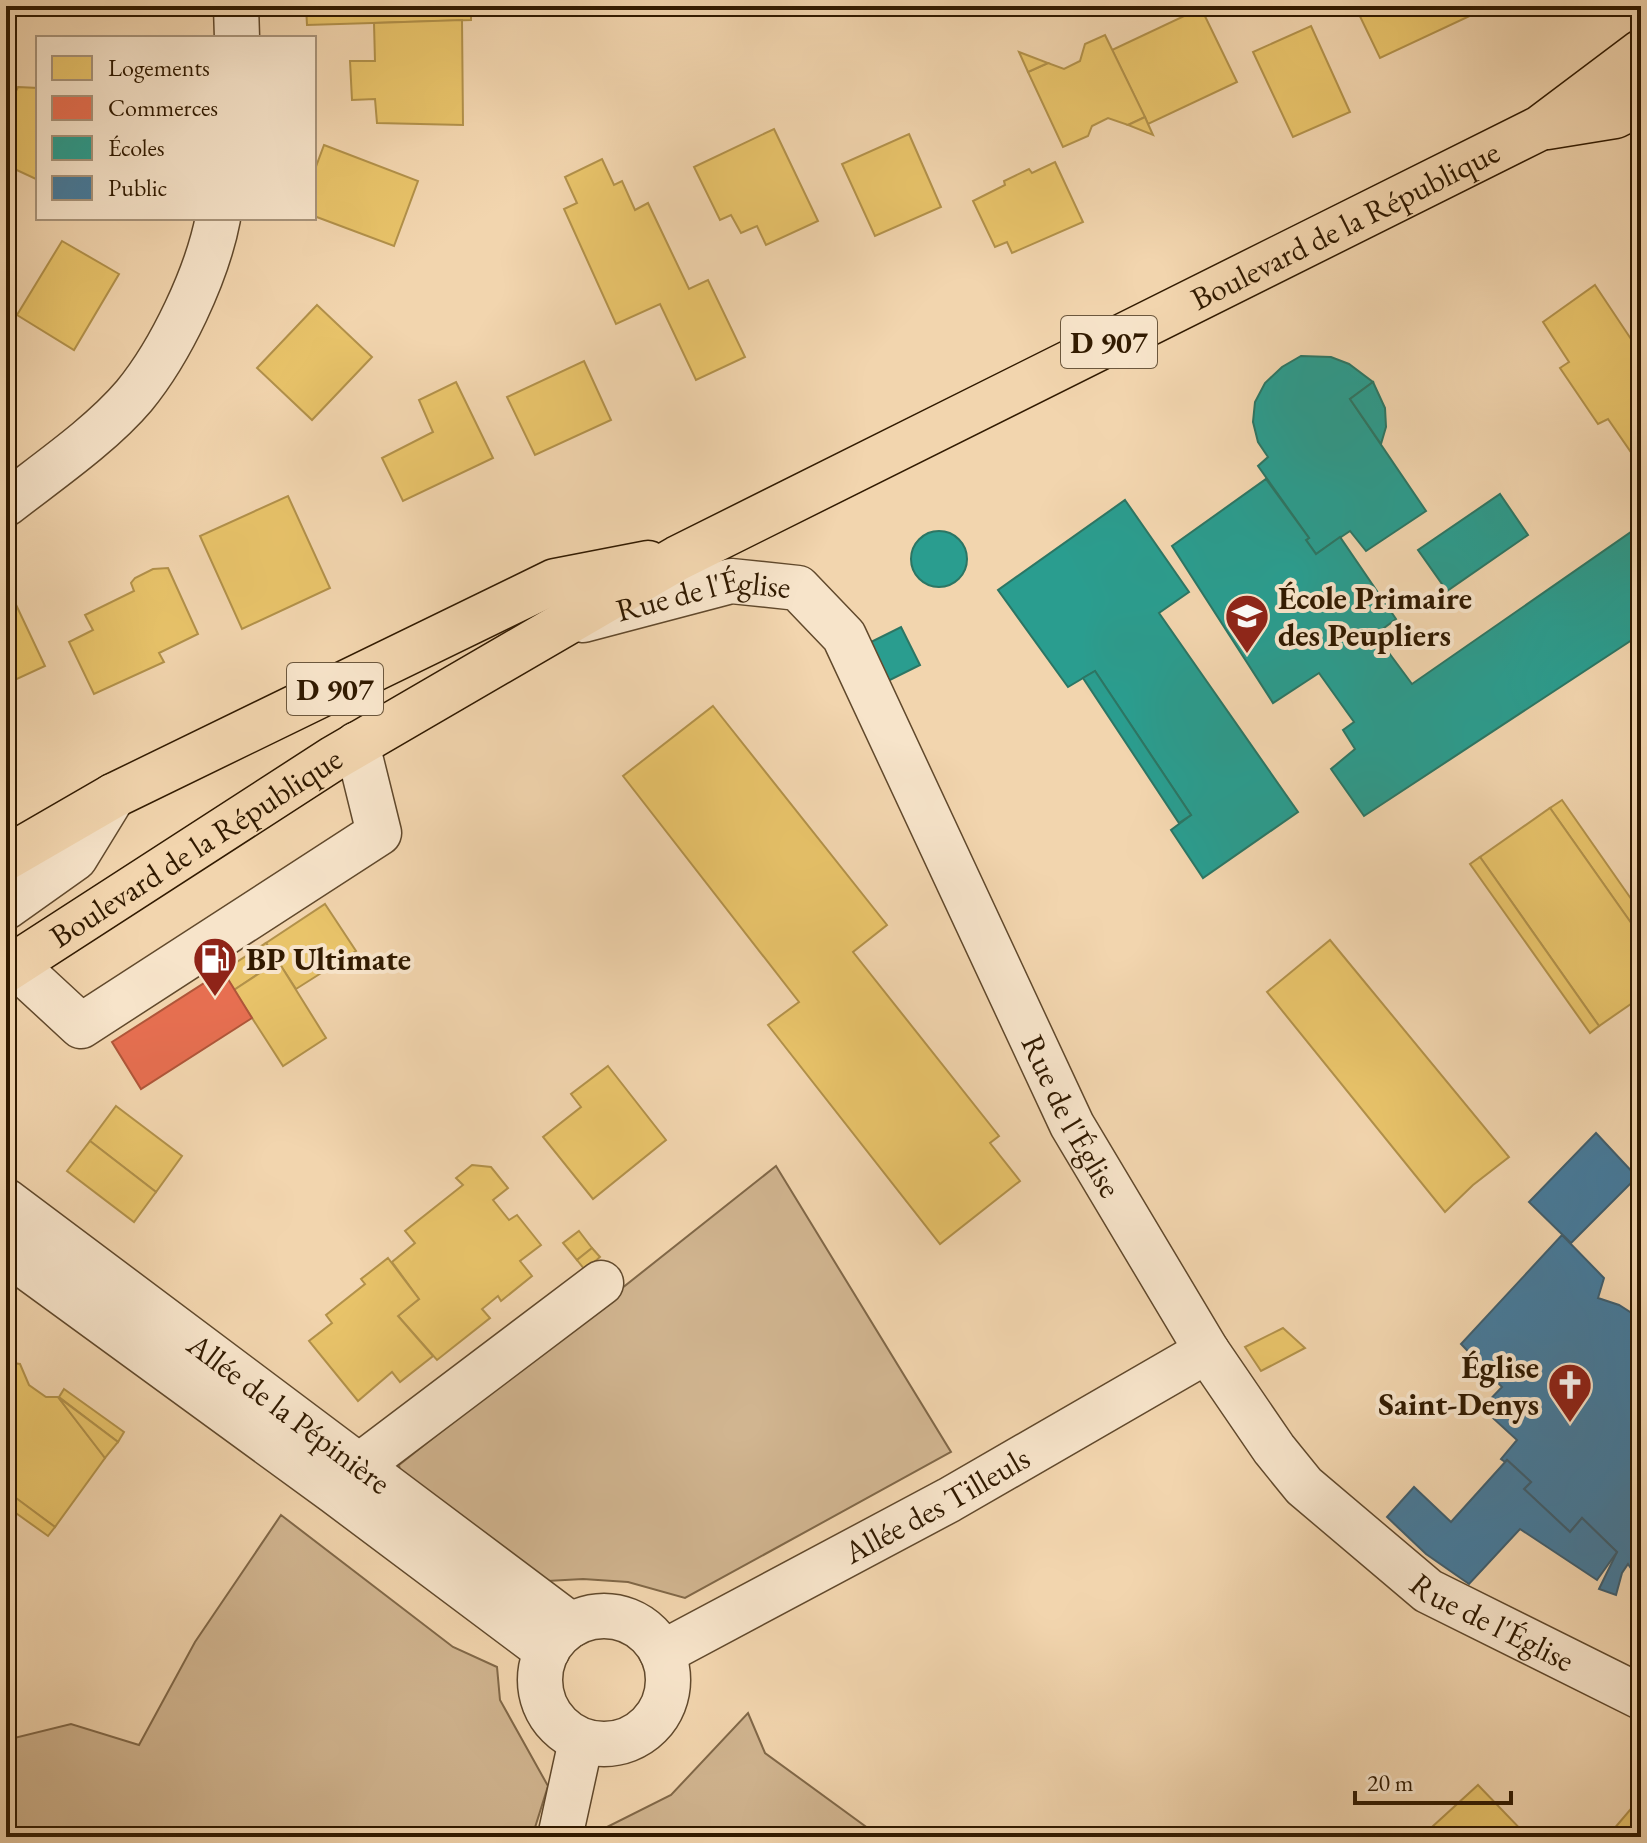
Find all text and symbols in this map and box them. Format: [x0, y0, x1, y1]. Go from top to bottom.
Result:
legend [36, 36, 316, 220]
text: Logements [108, 52, 210, 83]
text: Commerces [108, 92, 218, 123]
street label: Boulevard de la République [1184, 131, 1507, 320]
text: Écoles [108, 132, 165, 163]
text: Public [108, 172, 167, 203]
road number: D 907 [1061, 316, 1157, 368]
street label: Rue de l'Église [611, 559, 793, 631]
place label: École Primaire des Peupliers [1278, 577, 1472, 656]
school or university icon: École Primaire des Peupliers [1223, 592, 1271, 655]
road number: D 907 [287, 663, 383, 715]
street label: Boulevard de la République [42, 737, 350, 957]
fuel station icon: BP Ultimate [191, 935, 239, 998]
place label: BP Ultimate [246, 938, 411, 980]
street label: Rue de l'Église [1012, 1028, 1131, 1205]
street label: Allée de la Pépinière [178, 1323, 399, 1504]
place label: Église Saint-Denys [1378, 1346, 1539, 1425]
church icon: Église Saint-Denys [1546, 1361, 1594, 1424]
street label: Allée des Tilleuls [836, 1437, 1037, 1574]
street label: Rue de l'Église [1401, 1564, 1581, 1681]
scale bar [1355, 1755, 1511, 1805]
text: 20 m [1367, 1767, 1414, 1798]

